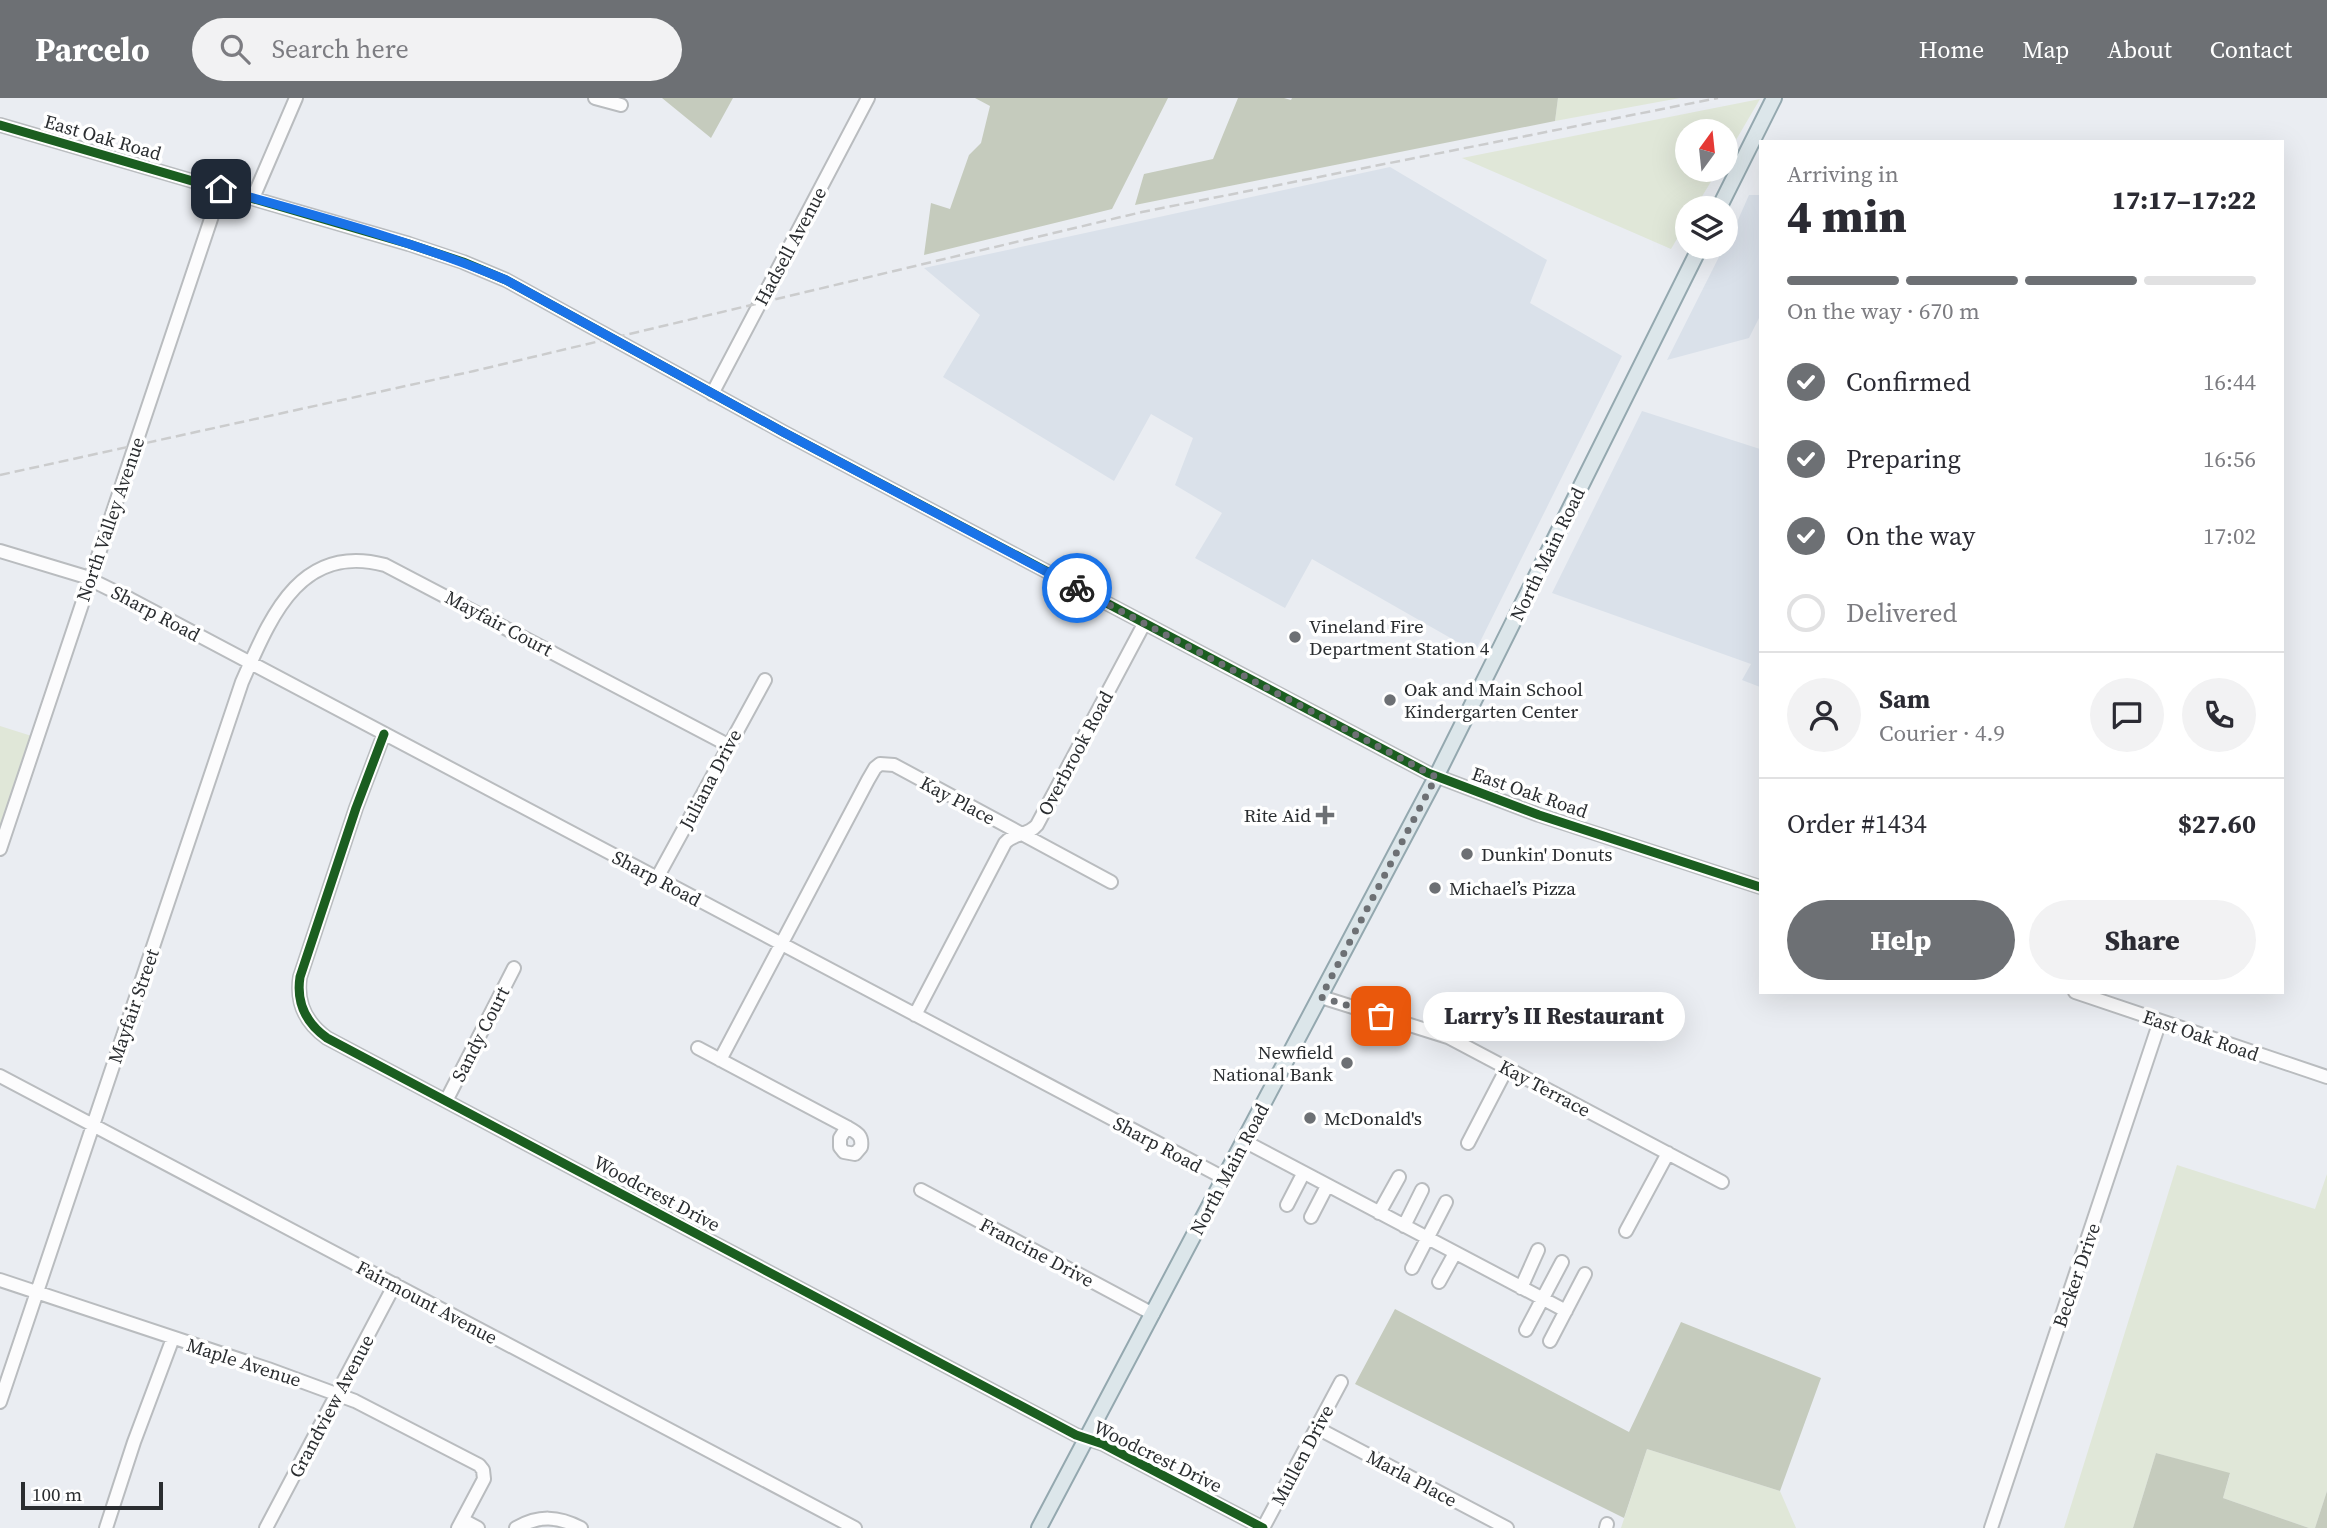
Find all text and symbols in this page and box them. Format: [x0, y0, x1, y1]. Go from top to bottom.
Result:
search box [192, 18, 682, 81]
text: Parcelo [35, 27, 150, 72]
icon: search [216, 30, 254, 68]
text: Search here [272, 31, 409, 67]
text: Home [1919, 33, 1984, 66]
text: Map [2022, 33, 2069, 66]
text: About [2107, 33, 2172, 66]
text: Contact [2210, 33, 2292, 66]
street label: East Oak Road [41, 108, 165, 166]
north arrow [1675, 119, 1738, 182]
map controls [1675, 119, 1738, 259]
text: Arriving in [1787, 158, 1899, 190]
pin [191, 159, 251, 219]
icon: home [202, 170, 240, 208]
street label: Hadsell Avenue [748, 182, 832, 310]
text: 17:17–17:22 [2112, 182, 2256, 218]
text: 4 min [1787, 184, 1907, 247]
button: layers [1675, 196, 1738, 259]
text: On the way · 670 m [1787, 295, 1980, 327]
icon: check [1787, 363, 1825, 401]
text: Confirmed [1846, 364, 1971, 400]
text: 16:44 [2203, 366, 2256, 398]
street label: North Valley Avenue [70, 433, 150, 605]
icon: check [1787, 440, 1825, 478]
text: Preparing [1846, 441, 1961, 477]
text: 16:56 [2203, 443, 2256, 475]
street label: North Main Road [1503, 483, 1591, 625]
icon: check [1787, 517, 1825, 555]
text: On the way [1846, 518, 1975, 554]
text: 17:02 [2203, 520, 2256, 552]
courier [1042, 553, 1112, 623]
icon: bike [1058, 569, 1096, 607]
street label: Sharp Road [107, 579, 205, 647]
street label: Mayfair Court [441, 584, 558, 663]
text: Delivered [1846, 595, 1957, 631]
place label: Vineland Fire Department Station 4 [1309, 613, 1490, 661]
marker: Vineland Fire Department Station 4 [1287, 629, 1303, 645]
place label: Oak and Main School Kindergarten Center [1404, 676, 1583, 724]
button: person [1787, 678, 1861, 752]
button: chat [2090, 678, 2164, 752]
button: phone [2182, 678, 2256, 752]
text: Sam [1879, 681, 1930, 717]
street label: Overbrook Road [1031, 686, 1119, 820]
marker: Oak and Main School Kindergarten Center [1382, 692, 1398, 708]
text: Courier · 4.9 [1879, 717, 2005, 749]
street label: Juliana Drive [672, 724, 747, 835]
street label: East Oak Road [1469, 760, 1592, 824]
street label: Kay Place [916, 769, 1000, 831]
place label: Rite Aid [1244, 802, 1311, 828]
text: Order #1434 [1787, 806, 1927, 842]
text: $27.60 [2178, 806, 2256, 842]
marker: Rite Aid [1317, 807, 1333, 823]
place label: Dunkin' Donuts [1481, 841, 1612, 867]
street label: Sharp Road [608, 844, 706, 912]
marker: Dunkin' Donuts [1459, 846, 1475, 862]
place label: Michael’s Pizza [1449, 875, 1576, 901]
marker: Michael’s Pizza [1427, 880, 1443, 896]
button: Help [1787, 900, 2015, 980]
button: Share [2029, 900, 2256, 980]
street label: Mayfair Street [101, 944, 165, 1067]
street label: Sandy Court [445, 981, 515, 1086]
pin [1351, 986, 1411, 1046]
callout: Larry’s II Restaurant [1423, 992, 1686, 1040]
icon: bag [1362, 997, 1400, 1035]
text: Larry’s II Restaurant [1444, 1000, 1664, 1032]
street label: East Oak Road [2140, 1003, 2263, 1067]
place label: Newfield National Bank [1213, 1039, 1334, 1087]
street label: Kay Terrace [1495, 1053, 1595, 1123]
marker: Newfield National Bank [1339, 1055, 1355, 1071]
street label: North Main Road [1183, 1098, 1275, 1239]
place label: McDonald's [1324, 1105, 1422, 1131]
street label: Sharp Road [1109, 1110, 1207, 1178]
marker: McDonald's [1302, 1110, 1318, 1126]
street label: Woodcrest Drive [589, 1149, 725, 1237]
street label: Francine Drive [975, 1211, 1099, 1293]
street label: Becker Drive [2046, 1219, 2106, 1331]
street label: Fairmount Avenue [352, 1254, 502, 1350]
street label: Grandview Avenue [282, 1330, 380, 1482]
street label: Maple Avenue [183, 1331, 305, 1393]
street label: Mullen Drive [1265, 1400, 1339, 1510]
street label: Woodcrest Drive [1089, 1414, 1227, 1498]
street label: Marla Place [1362, 1443, 1462, 1513]
scale bar [21, 1479, 163, 1511]
text: 100 m [32, 1481, 82, 1507]

